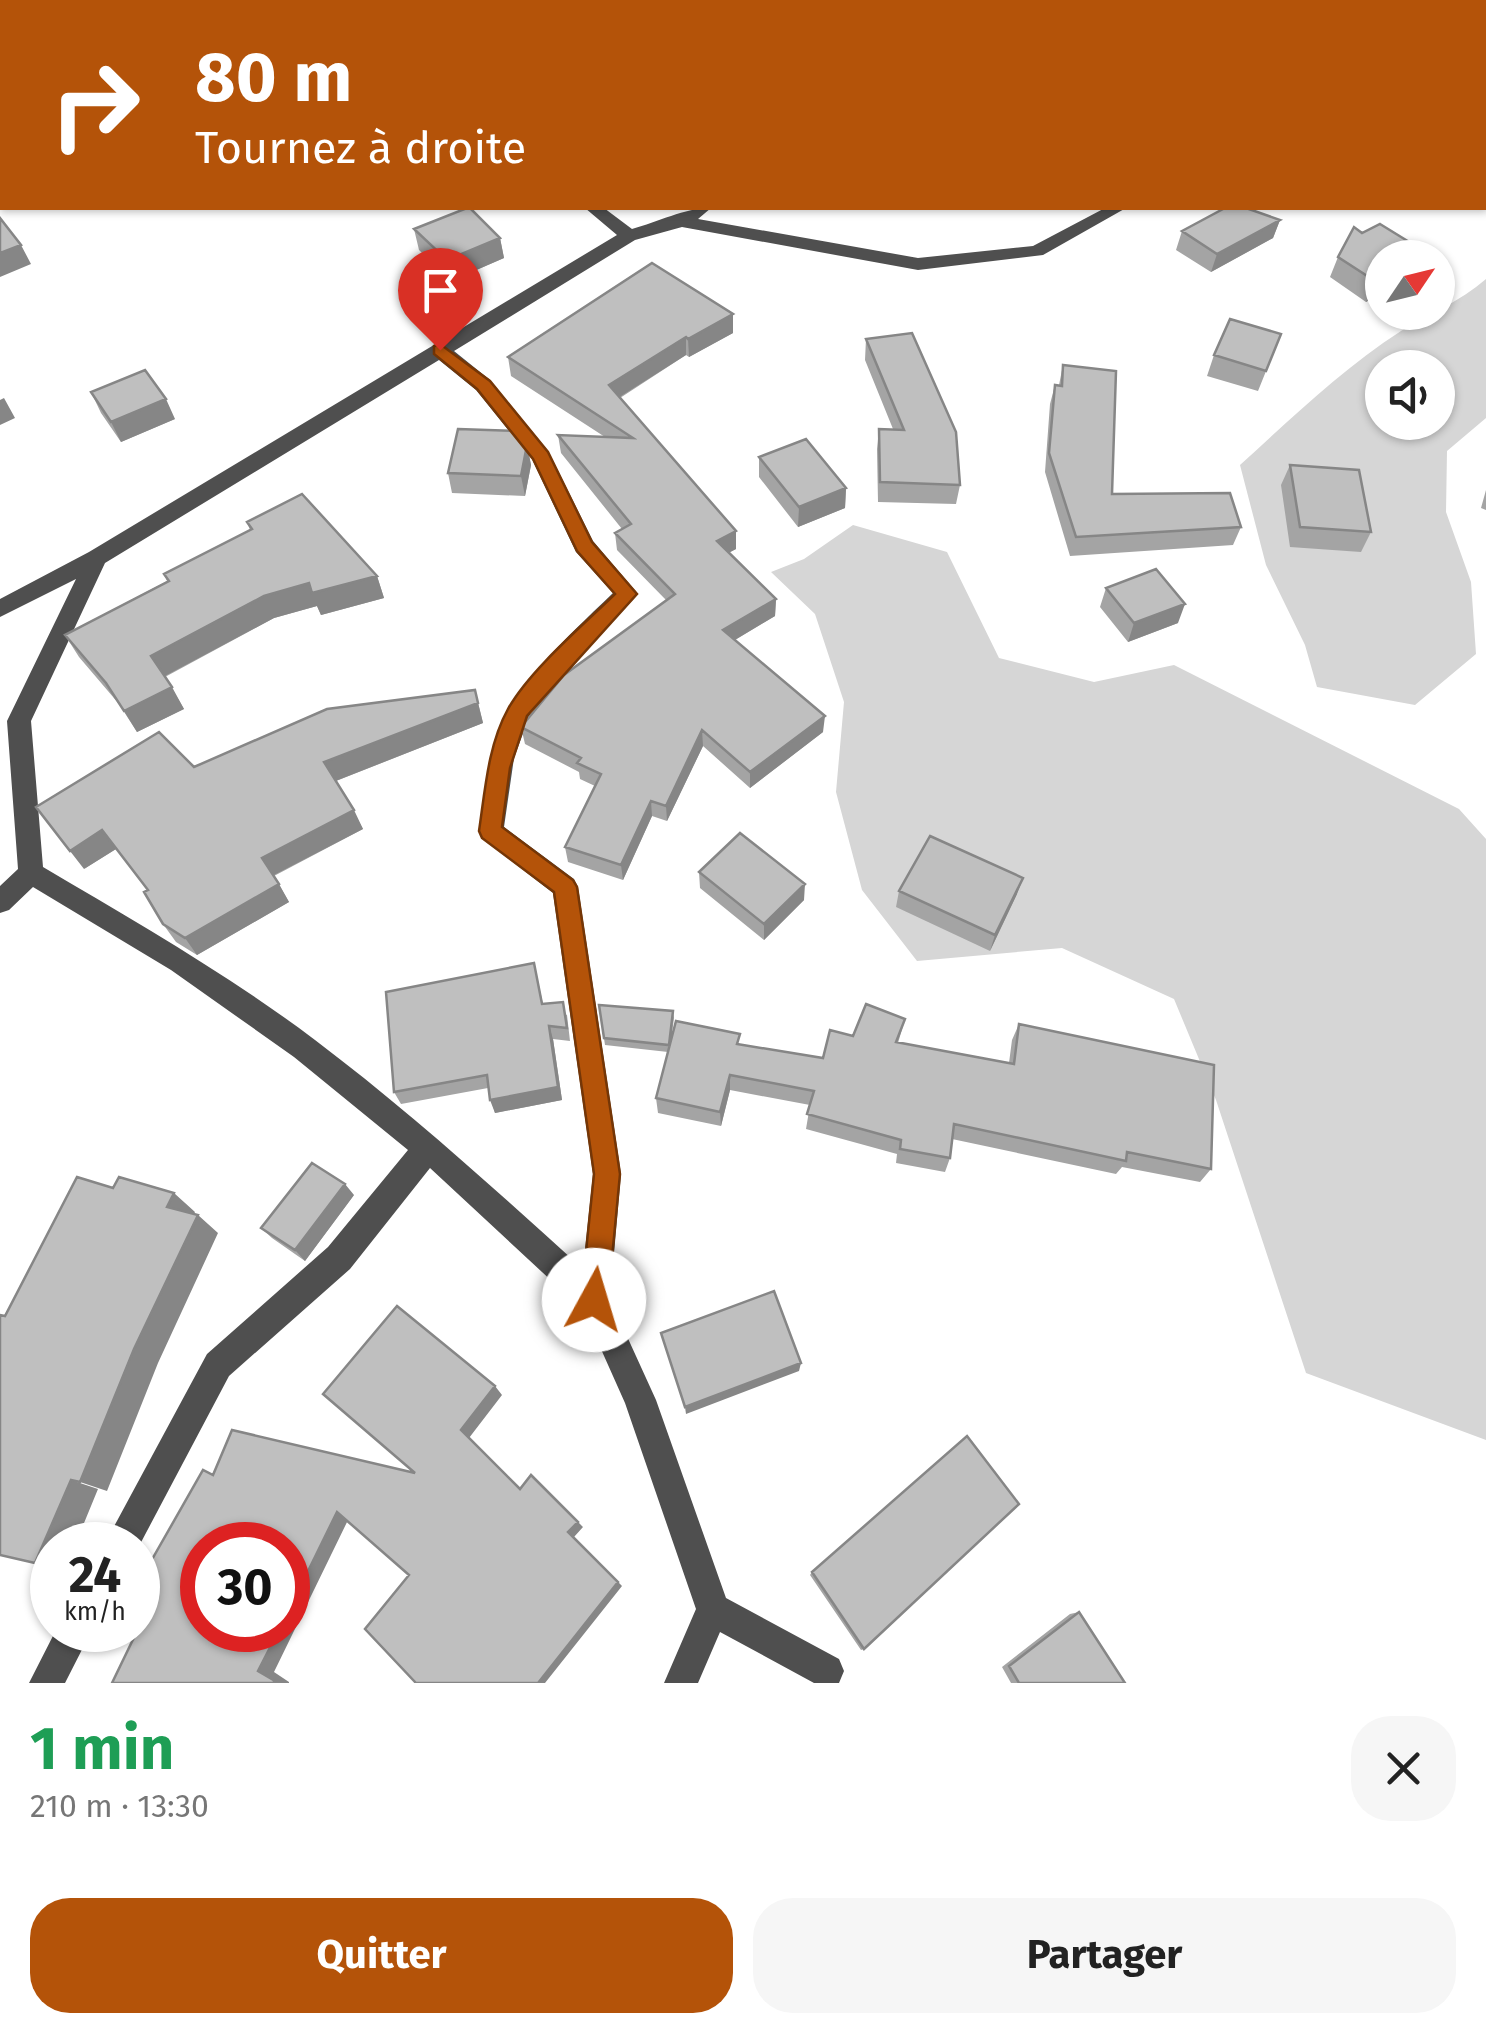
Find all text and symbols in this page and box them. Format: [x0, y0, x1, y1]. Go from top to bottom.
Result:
text: 80 m [195, 36, 352, 120]
icon: right [30, 40, 160, 170]
text: Tournez à droite [195, 121, 526, 175]
north arrow [1365, 240, 1455, 330]
map controls [1365, 240, 1455, 440]
pin [398, 248, 483, 351]
icon: arrive [413, 263, 468, 318]
button: sound [1365, 350, 1455, 440]
position arrow [542, 1248, 646, 1352]
speed limit sign: 30 [180, 1522, 310, 1652]
text: 24 [69, 1545, 121, 1605]
text: km/h [64, 1597, 126, 1627]
text: 1 min [30, 1713, 174, 1785]
button: close [1351, 1716, 1456, 1821]
text: 210 m · 13:30 [30, 1787, 209, 1825]
button: Quitter [30, 1898, 733, 2013]
button: Partager [753, 1898, 1456, 2013]

